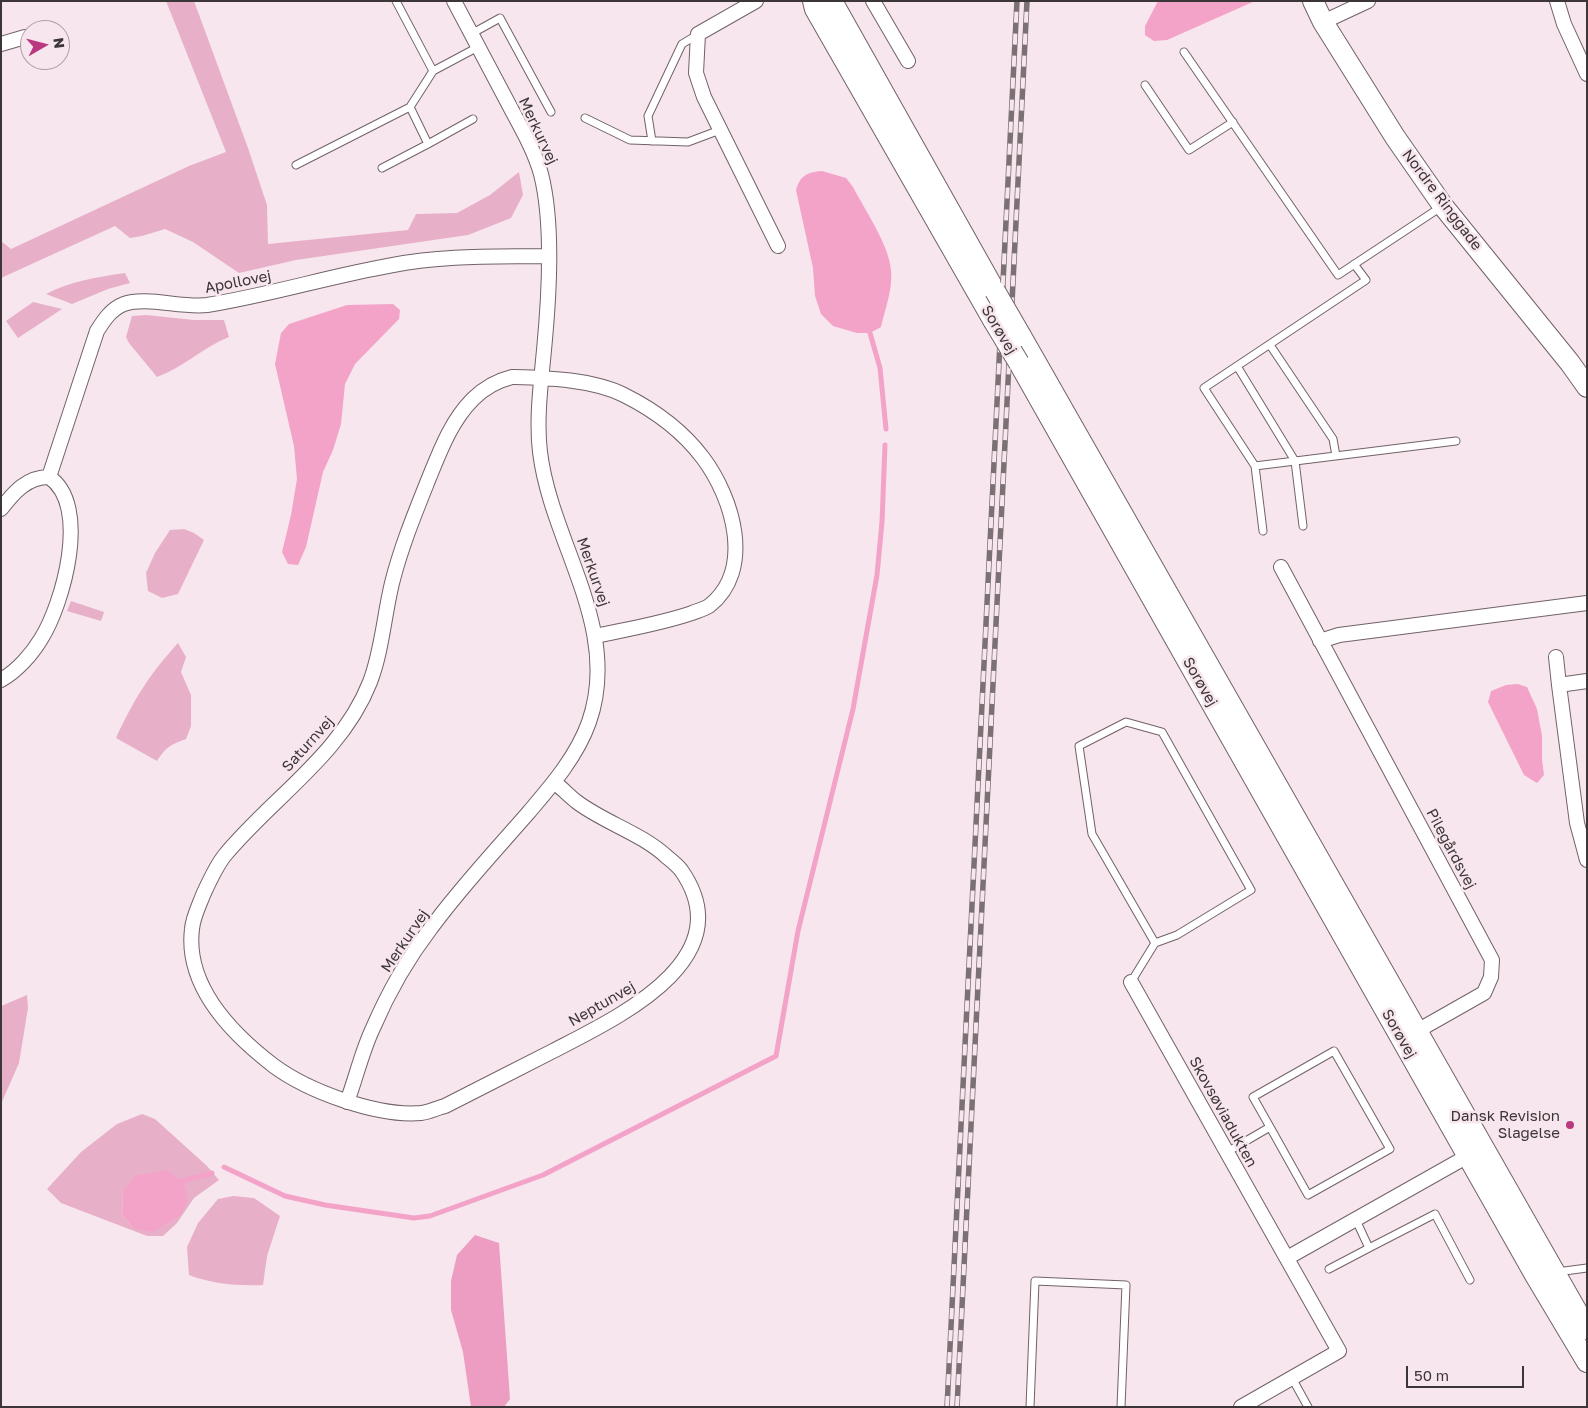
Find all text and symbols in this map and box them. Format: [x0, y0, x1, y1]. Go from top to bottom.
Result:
north arrow [20, 20, 70, 70]
text: N [50, 37, 69, 49]
street label: Merkurvej [515, 95, 561, 167]
street label: Nordre Ringgade [1398, 146, 1486, 254]
street label: Apollovej [203, 267, 273, 297]
street label: Sorøvej [977, 302, 1021, 358]
street label: Merkurvej [573, 535, 613, 609]
street label: Sorøvej [1179, 654, 1221, 710]
street label: Saturnvej [278, 712, 338, 776]
street label: Pilegårdsvej [1422, 806, 1480, 892]
street label: Merkurvej [377, 906, 433, 976]
street label: Neptunvej [565, 978, 639, 1030]
street label: Sorøvej [1378, 1006, 1420, 1062]
street label: Skovsøviadukten [1185, 1054, 1261, 1170]
place label: Dansk Revision Slagelse [1451, 1107, 1560, 1142]
marker: Dansk Revision Slagelse [1564, 1119, 1576, 1131]
scale bar [1408, 1356, 1526, 1388]
text: 50 m [1414, 1366, 1449, 1384]

